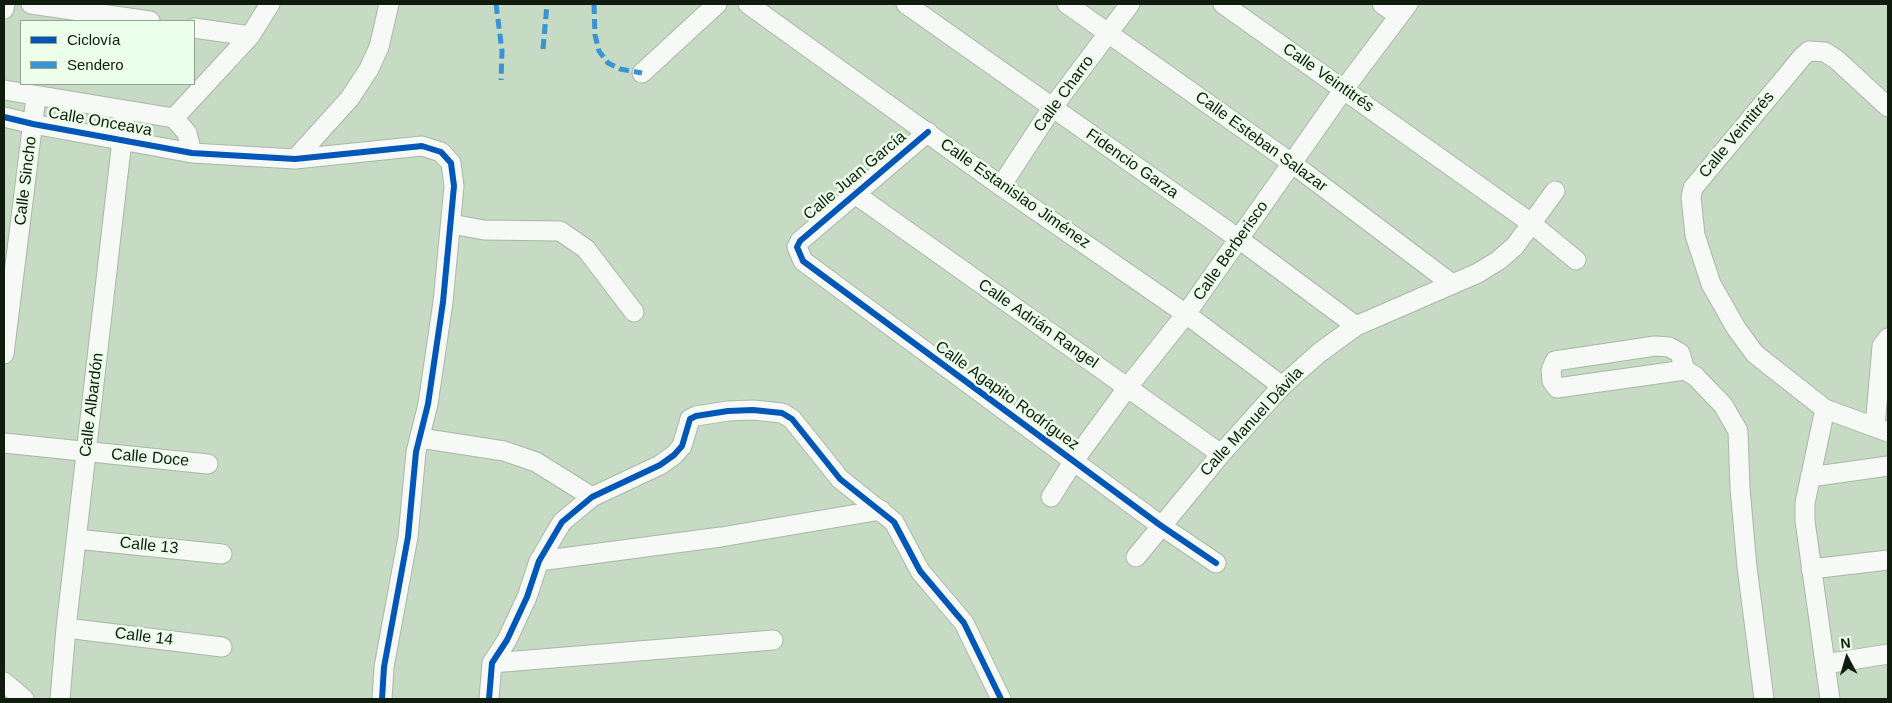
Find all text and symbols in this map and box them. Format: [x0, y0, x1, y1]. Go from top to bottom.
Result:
legend [20, 20, 195, 85]
text: Ciclovía [67, 31, 120, 48]
street label: Calle Veintitrés [1279, 40, 1377, 116]
street label: Calle Charro [1030, 52, 1098, 136]
text: Sendero [67, 56, 124, 73]
street label: Calle Esteban Salazar [1191, 88, 1331, 196]
street label: Calle Veintitrés [1695, 88, 1779, 182]
street label: Calle Onceava [47, 103, 153, 141]
street label: Fidencio Garza [1082, 125, 1182, 203]
street label: Calle Juan García [800, 127, 910, 225]
street label: Calle Sincho [11, 135, 41, 227]
street label: Calle Estanislao Jiménez [936, 135, 1094, 253]
street label: Calle Berberisco [1189, 197, 1273, 305]
street label: Calle Adrián Rangel [974, 275, 1102, 373]
street label: Calle Agapito Rodríguez [931, 337, 1083, 455]
street label: Calle Albardón [76, 352, 108, 458]
street label: Calle Manuel Dávila [1196, 363, 1308, 481]
street label: Calle Doce [110, 445, 190, 471]
street label: Calle 13 [119, 533, 179, 559]
street label: Calle 14 [114, 624, 174, 650]
north arrow [1822, 633, 1872, 683]
text: N [1840, 635, 1851, 652]

